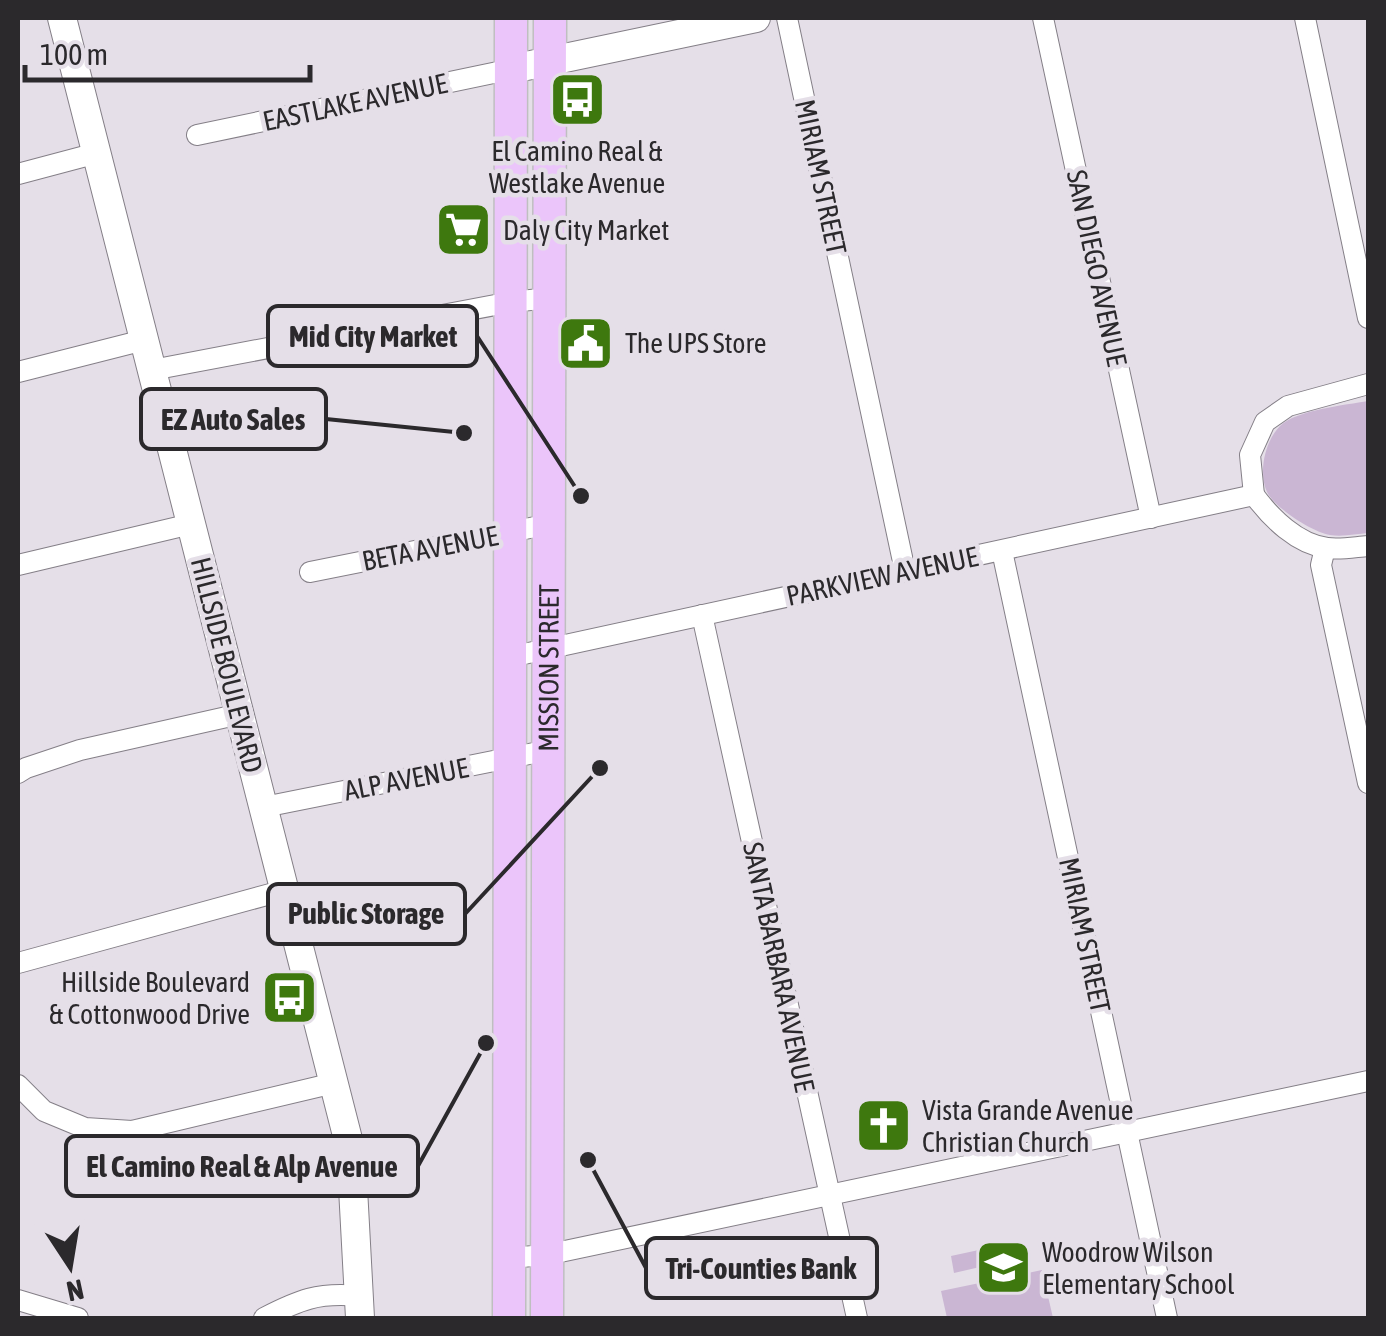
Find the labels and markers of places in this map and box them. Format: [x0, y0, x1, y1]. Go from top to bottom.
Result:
bus stop icon: El Camino Real & Westlake Avenue [547, 70, 607, 130]
place label: El Camino Real & Westlake Avenue [489, 135, 665, 199]
supermarket icon: Daly City Market [434, 200, 494, 260]
place label: Daly City Market [503, 214, 669, 246]
callout: Mid City Market [268, 306, 477, 366]
public building icon: The UPS Store [556, 313, 616, 373]
place label: The UPS Store [625, 327, 766, 359]
callout: EZ Auto Sales [141, 389, 326, 449]
callout: Public Storage [268, 884, 465, 944]
place label: Hillside Boulevard & Cottonwood Drive [49, 966, 250, 1030]
bus stop icon: Hillside Boulevard & Cottonwood Drive [259, 968, 319, 1028]
place label: Vista Grande Avenue Christian Church [922, 1094, 1133, 1158]
church icon: Vista Grande Avenue Christian Church [853, 1096, 913, 1156]
callout: El Camino Real & Alp Avenue [66, 1136, 418, 1196]
place label: Woodrow Wilson Elementary School [1042, 1236, 1235, 1300]
callout: Tri-Counties Bank [646, 1238, 877, 1298]
school or university icon: Woodrow Wilson Elementary School [973, 1238, 1033, 1298]

